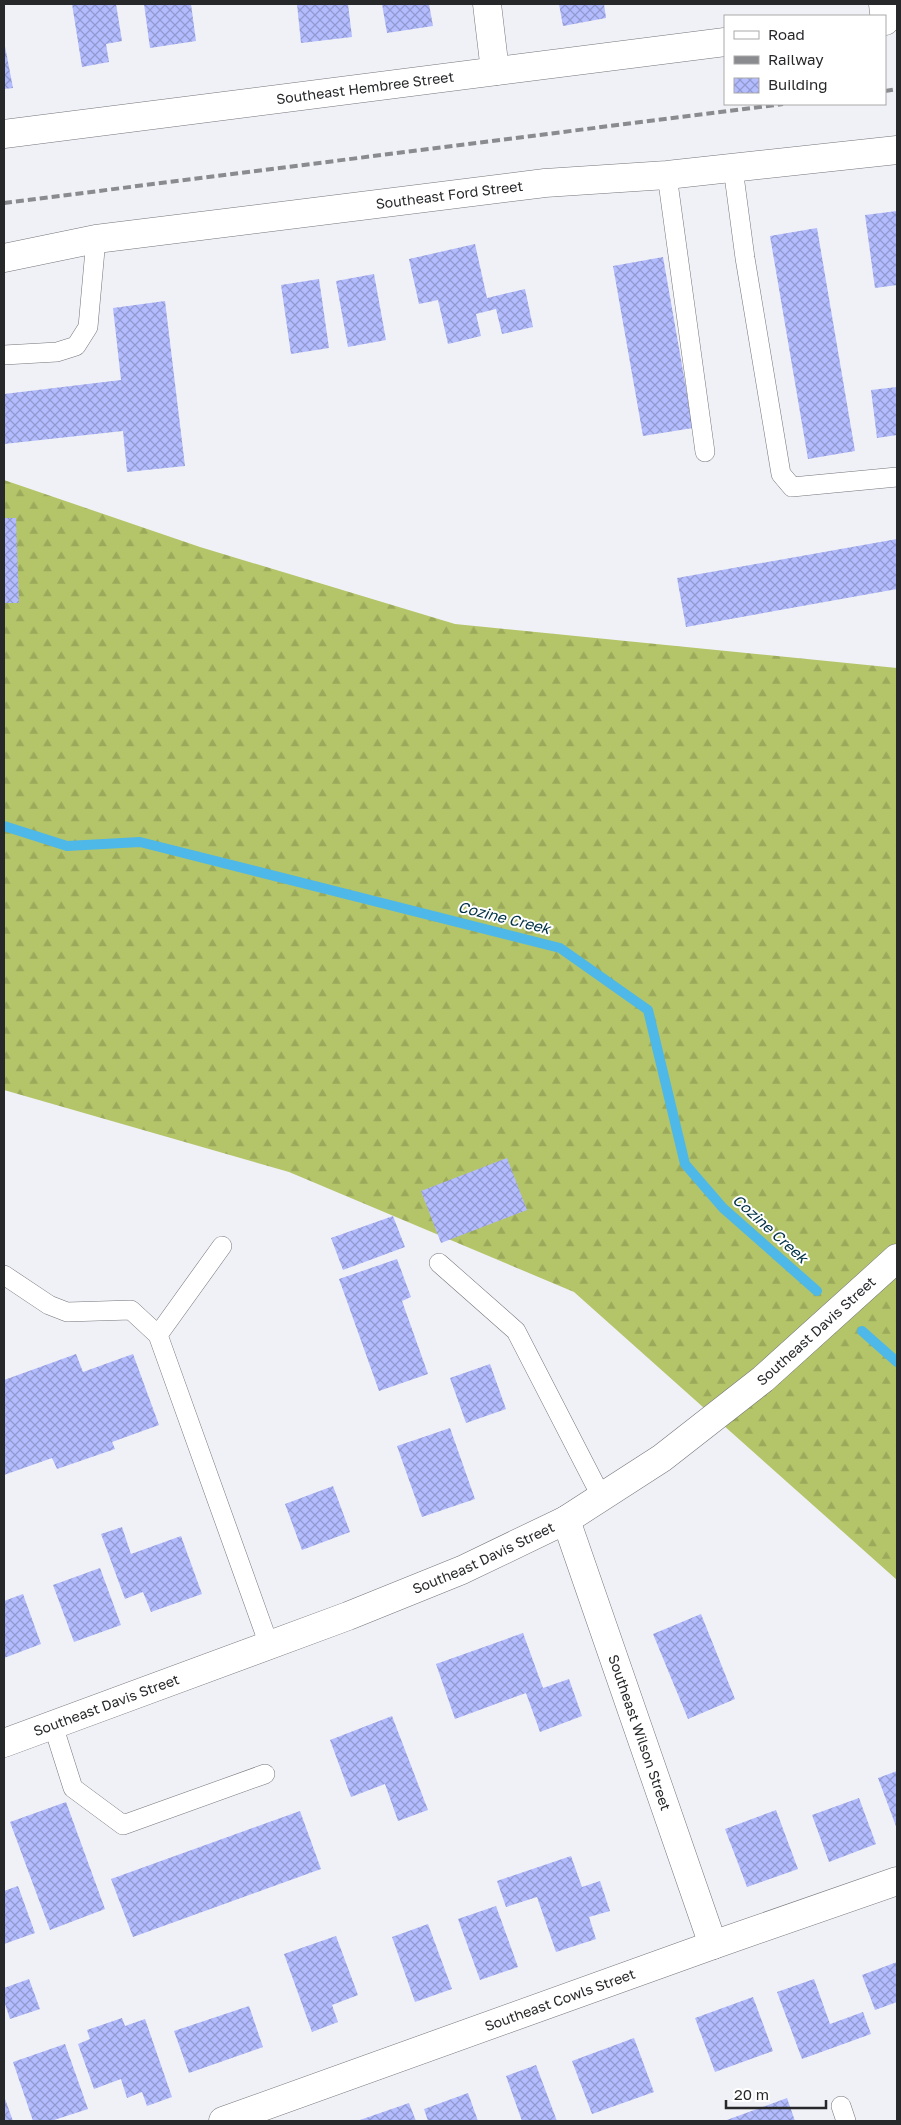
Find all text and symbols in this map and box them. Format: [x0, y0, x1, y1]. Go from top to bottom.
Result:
legend [724, 15, 886, 105]
text: Road [768, 25, 805, 43]
text: Railway [768, 50, 824, 68]
street label: Southeast Hembree Street [275, 68, 455, 107]
text: Building [768, 75, 828, 93]
street label: Southeast Ford Street [375, 177, 524, 212]
water label: Cozine Creek [456, 897, 554, 938]
water label: Cozine Creek [730, 1190, 813, 1268]
street label: Southeast Davis Street [753, 1273, 879, 1389]
street label: Southeast Davis Street [410, 1518, 557, 1597]
street label: Southeast Wilson Street [605, 1652, 675, 1813]
street label: Southeast Davis Street [31, 1670, 181, 1739]
street label: Southeast Cowls Street [482, 1965, 637, 2034]
scale bar [726, 2078, 826, 2110]
text: 20 m [734, 2085, 769, 2103]

